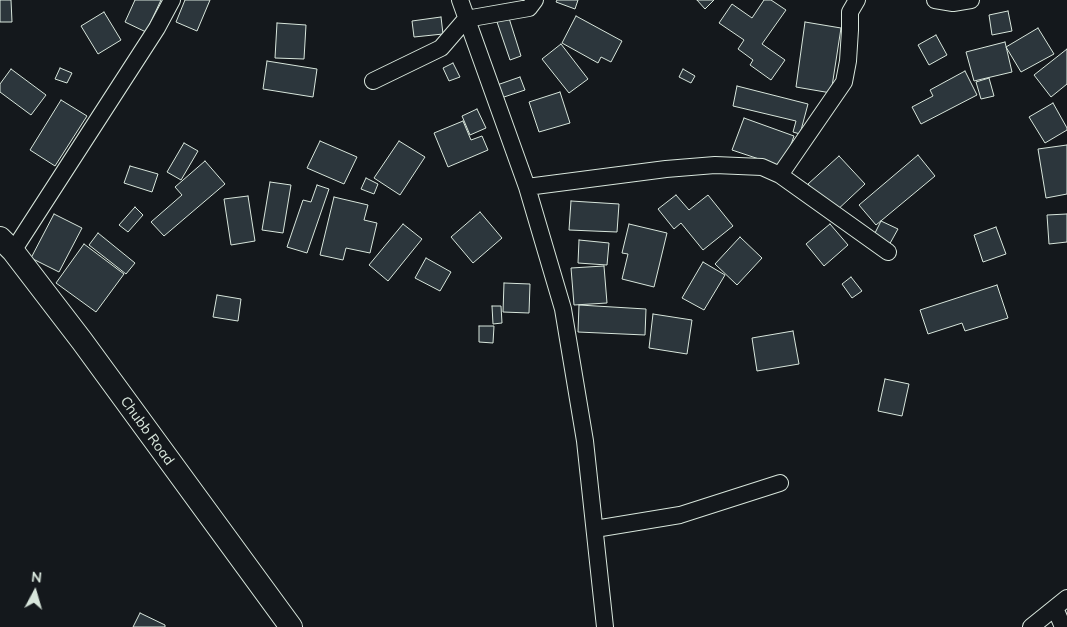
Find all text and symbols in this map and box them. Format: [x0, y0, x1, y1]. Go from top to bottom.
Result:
street label: Chubb Road [117, 393, 177, 469]
north arrow [10, 567, 60, 617]
text: N [30, 568, 43, 587]

